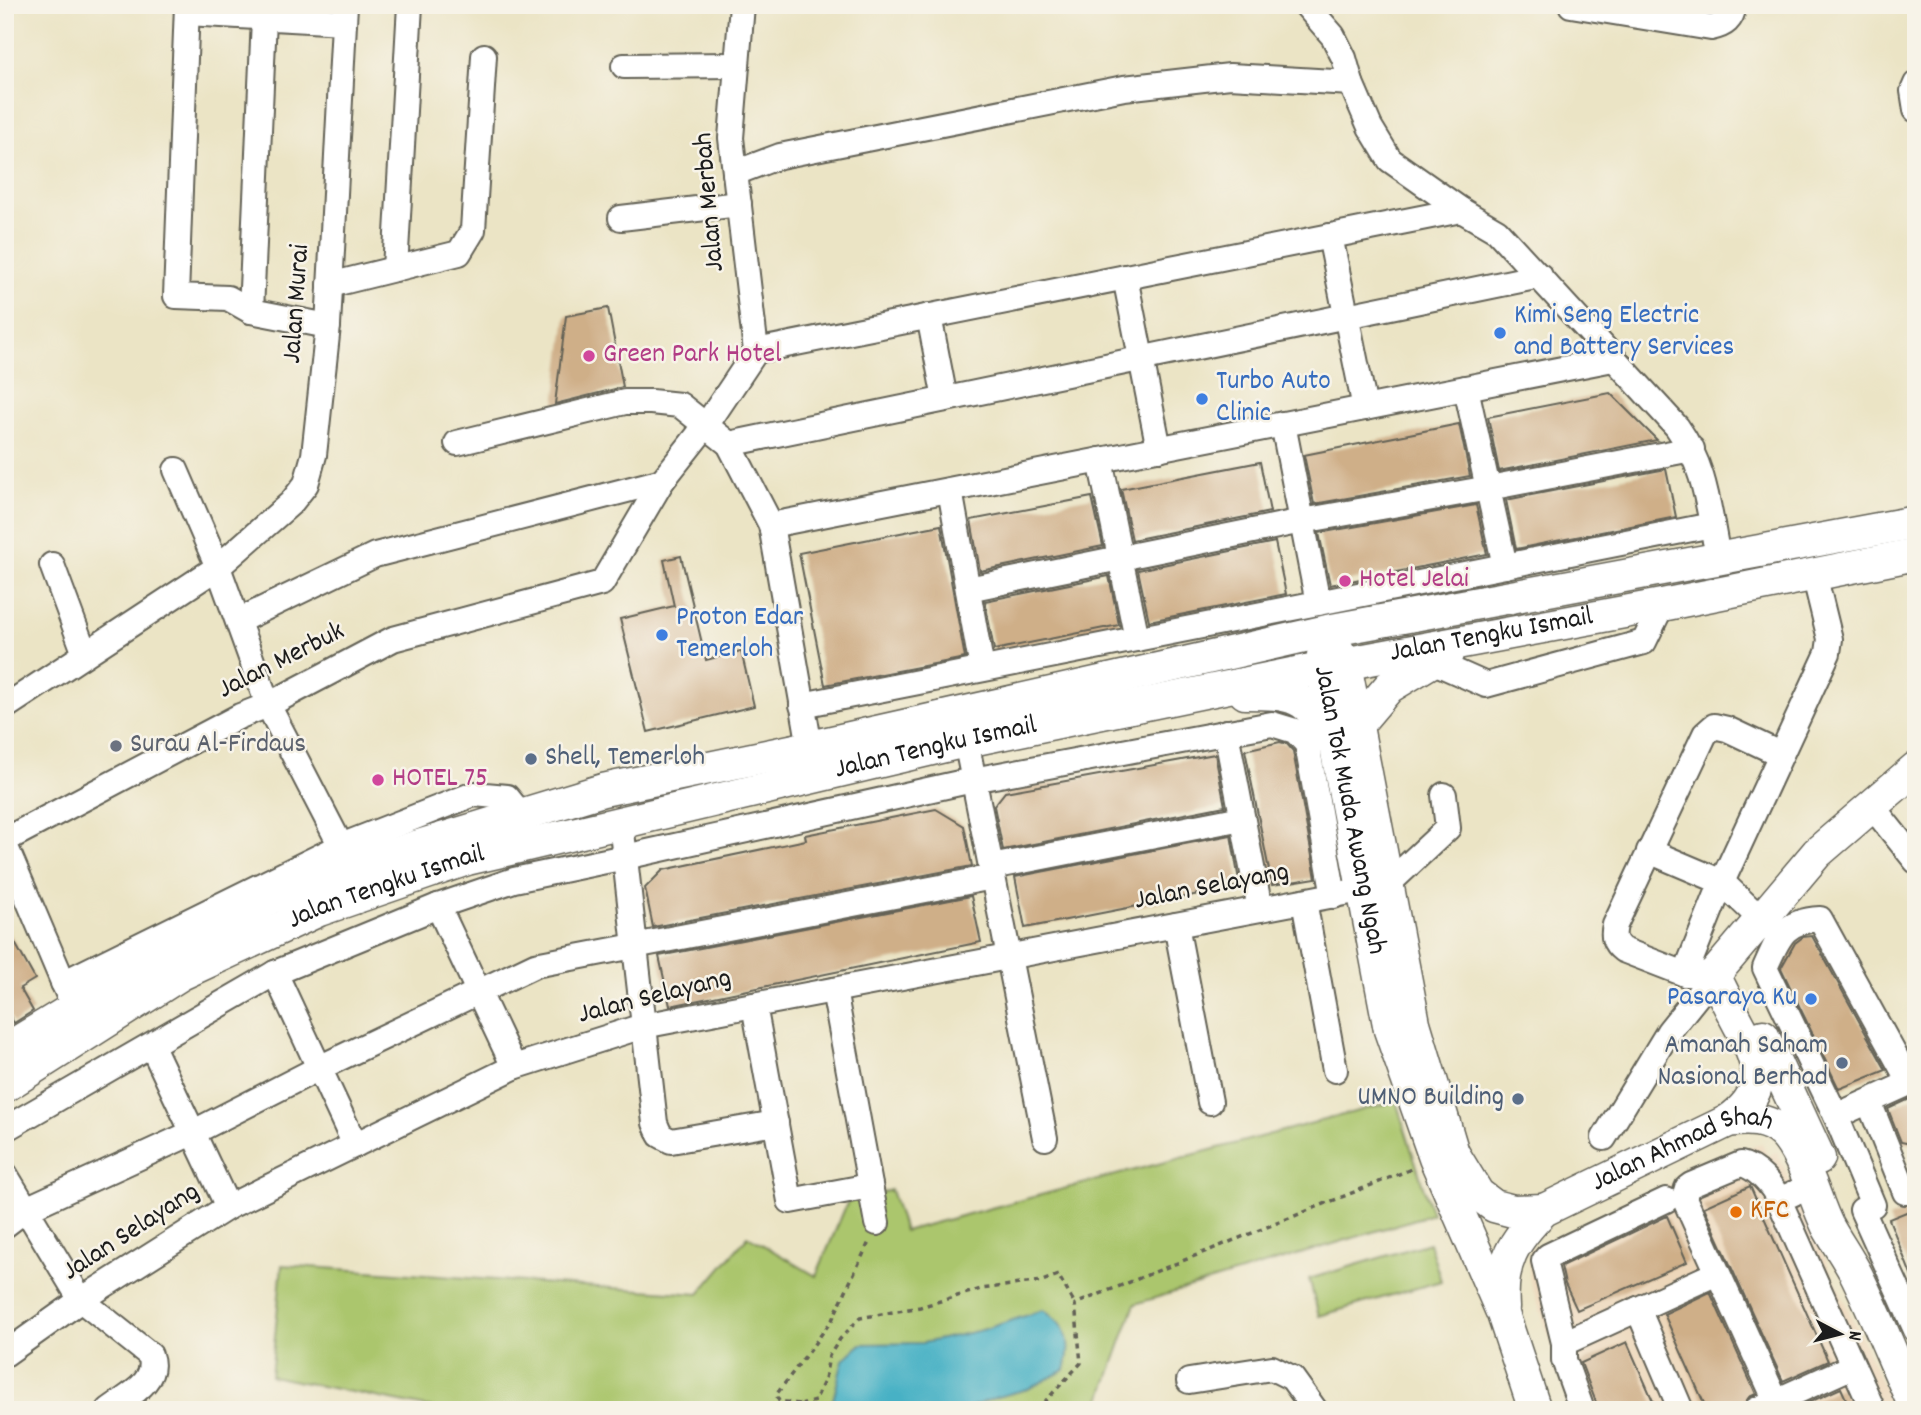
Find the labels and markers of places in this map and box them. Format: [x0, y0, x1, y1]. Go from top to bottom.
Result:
place label: Kimi Seng Electric and Battery Services [1514, 297, 1734, 369]
marker: Kimi Seng Electric and Battery Services [1492, 325, 1508, 341]
place label: Green Park Hotel [603, 336, 782, 376]
marker: Green Park Hotel [581, 348, 597, 364]
place label: Turbo Auto Clinic [1216, 363, 1331, 435]
marker: Turbo Auto Clinic [1194, 391, 1210, 407]
place label: Hotel Jelai [1359, 561, 1469, 601]
marker: Hotel Jelai [1337, 573, 1353, 589]
place label: Proton Edar Temerloh [676, 599, 804, 671]
marker: Proton Edar Temerloh [654, 627, 670, 643]
place label: Surau Al-Firdaus [130, 726, 306, 766]
marker: Surau Al-Firdaus [108, 738, 124, 754]
place label: Shell, Temerloh [545, 739, 705, 779]
marker: Shell, Temerloh [523, 751, 539, 767]
place label: HOTEL 75 [392, 760, 488, 800]
marker: HOTEL 75 [370, 772, 386, 788]
place label: Pasaraya Ku [1667, 979, 1797, 1019]
marker: Pasaraya Ku [1803, 991, 1819, 1007]
place label: Amanah Saham Nasional Berhad [1657, 1027, 1828, 1099]
marker: Amanah Saham Nasional Berhad [1834, 1055, 1850, 1071]
place label: UMNO Building [1357, 1079, 1504, 1119]
marker: UMNO Building [1510, 1091, 1526, 1107]
place label: KFC [1750, 1192, 1789, 1232]
marker: KFC [1728, 1204, 1744, 1220]

